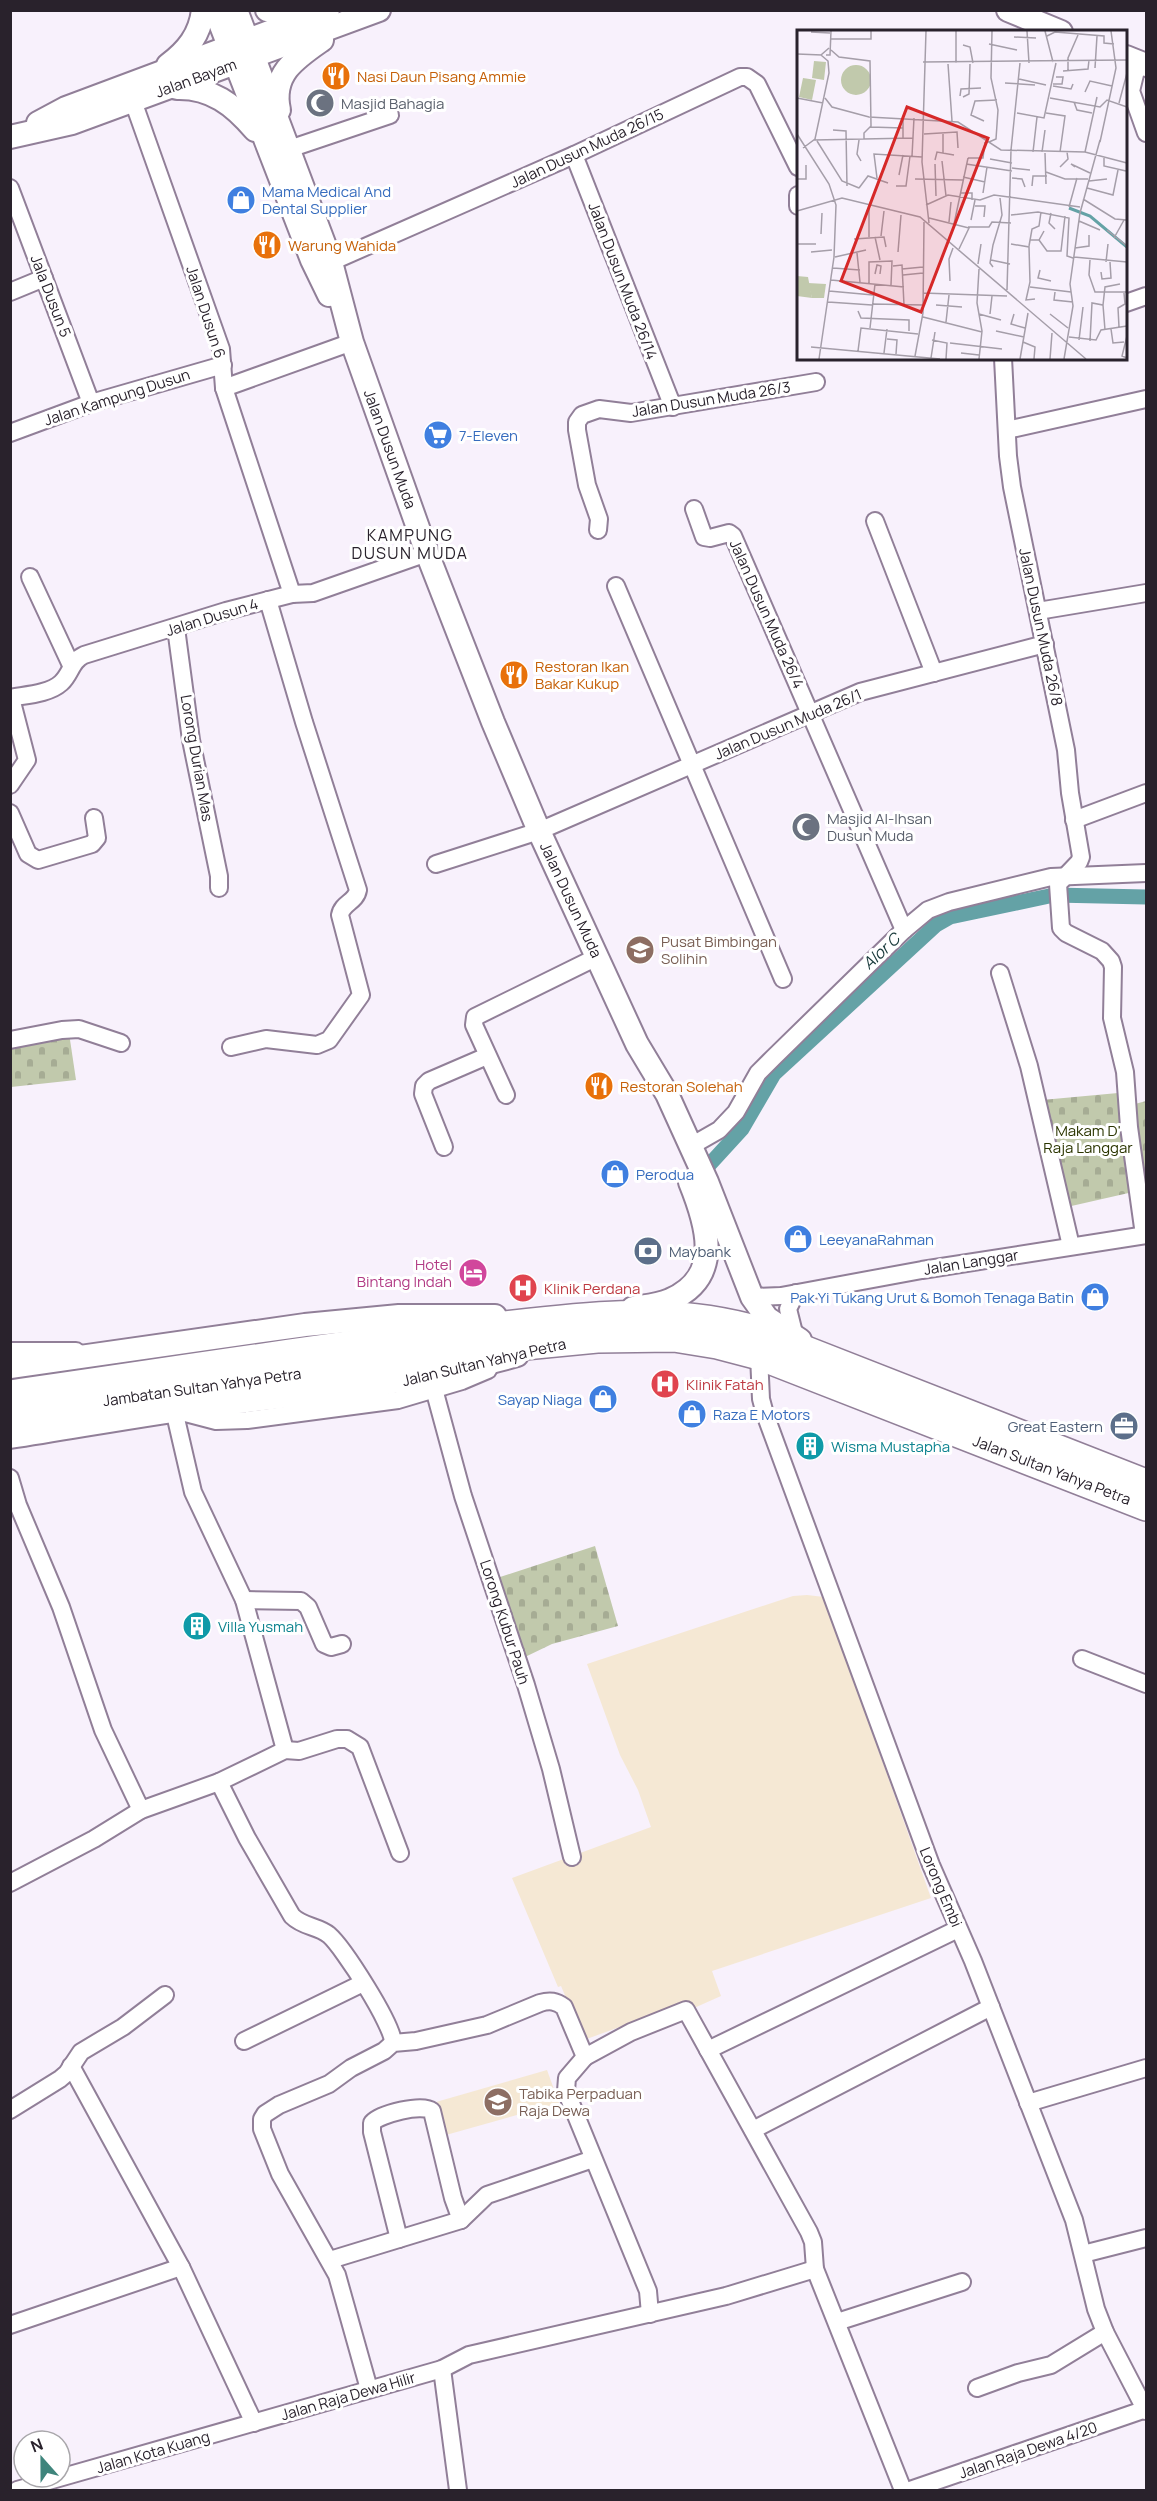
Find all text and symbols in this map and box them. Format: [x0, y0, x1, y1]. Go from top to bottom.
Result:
inset map [797, 30, 1127, 360]
street label: Jalan Bayam [153, 54, 239, 102]
restaurant icon: Nasi Daun Pisang Ammie [320, 60, 352, 92]
place label: Nasi Daun Pisang Ammie [357, 66, 526, 87]
mosque icon: Masjid Bahagia [304, 87, 336, 119]
place label: Masjid Bahagia [341, 93, 444, 114]
street label: Jalan Dusun Muda 26/15 [507, 103, 667, 193]
place label: Mama Medical And Dental Supplier [262, 181, 391, 219]
shop icon: Mama Medical And Dental Supplier [225, 184, 257, 216]
street label: Jalan Dusun Muda 26/14 [583, 199, 663, 363]
restaurant icon: Warung Wahida [251, 229, 283, 261]
place label: Warung Wahida [288, 235, 396, 256]
street label: Jala Dusun 5 [26, 252, 76, 340]
street label: Jalan Dusun 6 [181, 263, 231, 361]
street label: Jalan Kampung Dusun [41, 363, 193, 431]
street label: Jalan Dusun Muda 26/3 [630, 376, 792, 422]
street label: Jalan Dusun Muda [359, 386, 421, 512]
supermarket icon: 7-Eleven [422, 419, 454, 451]
place label: 7-Eleven [459, 425, 518, 446]
district label: KAMPUNG DUSUN MUDA [352, 524, 468, 564]
street label: Jalan Dusun Muda 26/4 [725, 536, 809, 692]
street label: Jalan Dusun Muda 26/8 [1014, 546, 1068, 708]
street label: Jalan Dusun 4 [163, 593, 261, 641]
place label: Restoran Ikan Bakar Kukup [535, 656, 629, 694]
restaurant icon: Restoran Ikan Bakar Kukup [498, 659, 530, 691]
street label: Jalan Dusun Muda 26/1 [711, 683, 865, 765]
street label: Lorong Durian Mas [176, 693, 219, 823]
place label: Masjid Al-Ihsan Dusun Muda [827, 808, 932, 846]
mosque icon: Masjid Al-Ihsan Dusun Muda [790, 811, 822, 843]
street label: Jalan Dusun Muda [535, 839, 607, 961]
water label: Alor C [857, 927, 906, 974]
place label: Pusat Bimbingan Solihin [661, 931, 777, 969]
school or university icon: Pusat Bimbingan Solihin [624, 934, 656, 966]
restaurant icon: Restoran Solehah [583, 1070, 615, 1102]
place label: Restoran Solehah [620, 1076, 743, 1097]
park label: Makam D' Raja Langgar [1043, 1120, 1133, 1158]
shop icon: Perodua [599, 1158, 631, 1190]
place label: Perodua [636, 1164, 694, 1185]
shop icon: LeeyanaRahman [782, 1223, 814, 1255]
place label: LeeyanaRahman [819, 1229, 934, 1250]
bank icon: Maybank [632, 1235, 664, 1267]
place label: Maybank [669, 1241, 732, 1262]
street label: Jalan Langgar [922, 1244, 1020, 1280]
place label: Hotel Bintang Indah [357, 1254, 452, 1292]
hotel icon: Hotel Bintang Indah [457, 1257, 489, 1289]
hospital icon: Klinik Perdana [507, 1272, 539, 1304]
place label: Klinik Perdana [544, 1278, 640, 1299]
shop icon: Pak Yi Tukang Urut & Bomoh Tenaga Batin [1079, 1281, 1111, 1313]
place label: Pak Yi Tukang Urut & Bomoh Tenaga Batin [790, 1287, 1074, 1308]
street label: Jalan Sultan Yahya Petra [400, 1333, 568, 1391]
street label: Jambatan Sultan Yahya Petra [102, 1363, 302, 1411]
hospital icon: Klinik Fatah [649, 1368, 681, 1400]
place label: Klinik Fatah [686, 1374, 764, 1395]
shop icon: Sayap Niaga [587, 1383, 619, 1415]
place label: Sayap Niaga [498, 1389, 582, 1410]
shop icon: Raza E Motors [676, 1398, 708, 1430]
place label: Raza E Motors [713, 1404, 810, 1425]
office icon: Great Eastern [1108, 1410, 1140, 1442]
place label: Great Eastern [1008, 1416, 1103, 1437]
building icon: Wisma Mustapha [794, 1430, 826, 1462]
street label: Jalan Sultan Yahya Petra [970, 1430, 1134, 1510]
place label: Wisma Mustapha [831, 1436, 950, 1457]
street label: Lorong Kubur Pauh [475, 1557, 535, 1687]
building icon: Villa Yusmah [181, 1610, 213, 1642]
place label: Villa Yusmah [218, 1616, 303, 1637]
street label: Lorong Embi [915, 1844, 967, 1930]
place label: Tabika Perpaduan Raja Dewa [519, 2083, 642, 2121]
school or university icon: Tabika Perpaduan Raja Dewa [482, 2086, 514, 2118]
street label: Jalan Raja Dewa Hilir [278, 2367, 418, 2425]
street label: Jalan Raja Dewa 4/20 [956, 2416, 1100, 2484]
street label: Jalan Kota Kuang [94, 2426, 212, 2478]
north arrow [12, 2429, 72, 2489]
text: N [27, 2433, 46, 2457]

